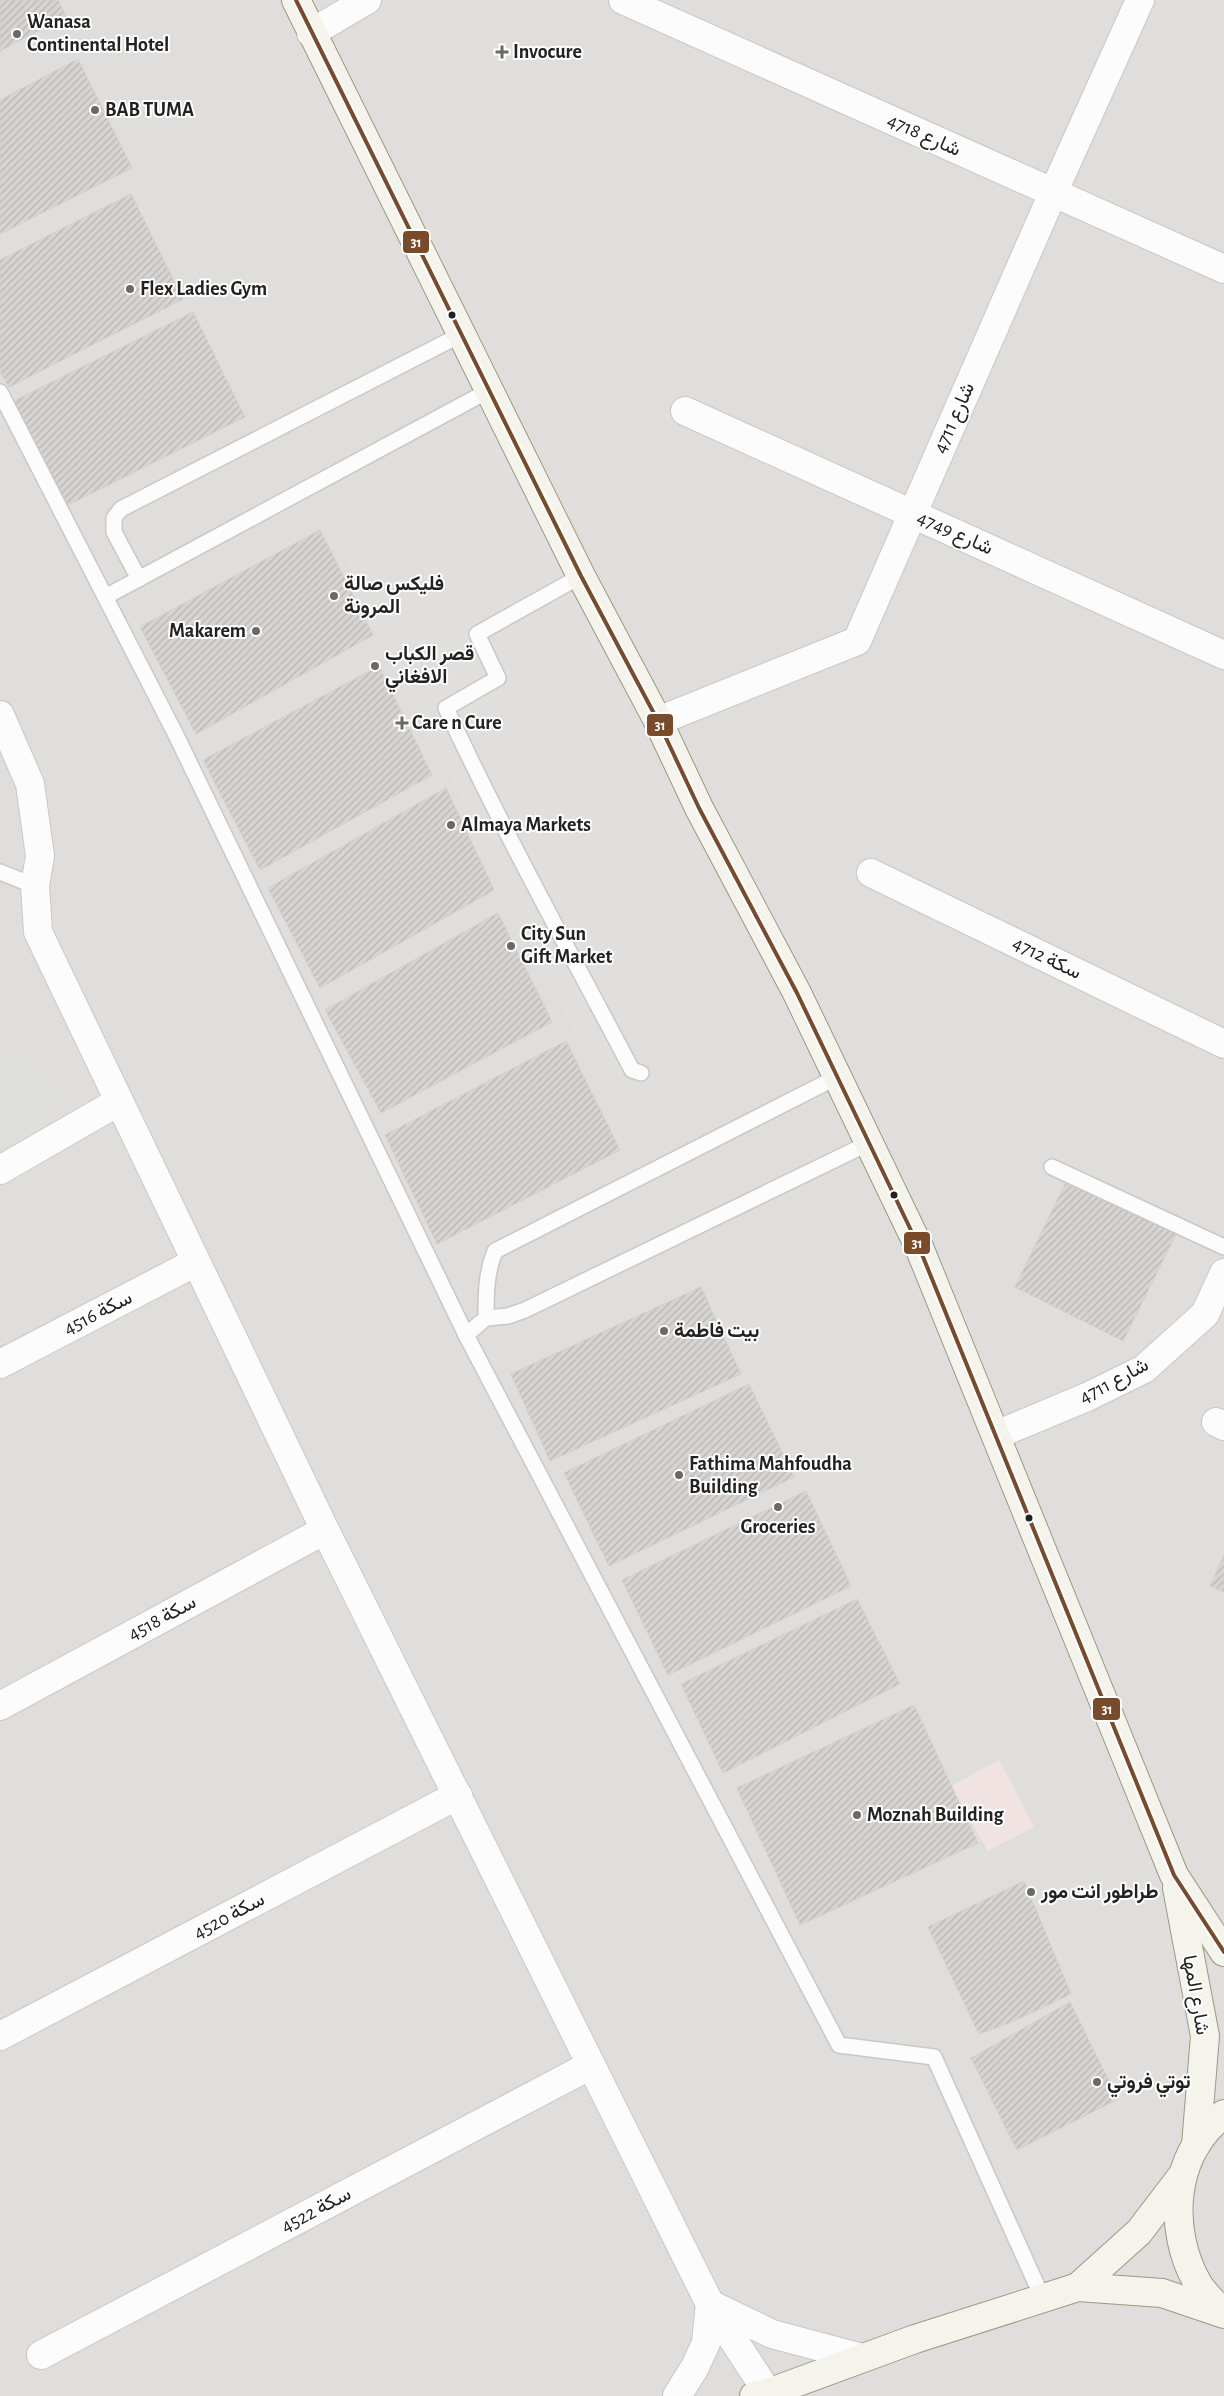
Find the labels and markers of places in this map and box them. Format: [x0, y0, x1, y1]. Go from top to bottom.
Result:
place label: Wanasa Continental Hotel [27, 12, 169, 55]
marker: Wanasa Continental Hotel [11, 28, 23, 40]
place label: Invocure [513, 42, 582, 62]
marker: Invocure [495, 45, 509, 59]
place label: BAB TUMA [105, 100, 194, 120]
marker: BAB TUMA [89, 104, 101, 116]
place label: Flex Ladies Gym [140, 279, 267, 299]
marker: Flex Ladies Gym [124, 283, 136, 295]
unlabelled marker [447, 310, 457, 320]
place label: فليكس صالة المرونة [344, 574, 444, 619]
marker: فليكس صالة المرونة [328, 590, 340, 602]
place label: Makarem [169, 621, 246, 641]
marker: Makarem [250, 625, 262, 637]
place label: قصر الكباب الافغاني [385, 644, 474, 693]
marker: قصر الكباب الافغاني [369, 660, 381, 672]
place label: Care n Cure [412, 713, 502, 733]
marker: Care n Cure [396, 717, 408, 729]
place label: Almaya Markets [461, 815, 591, 835]
marker: Almaya Markets [445, 819, 457, 831]
place label: City Sun Gift Market [521, 924, 613, 967]
marker: City Sun Gift Market [505, 940, 517, 952]
unlabelled marker [889, 1190, 899, 1200]
place label: بيت فاطمة [674, 1321, 759, 1342]
marker: بيت فاطمة [658, 1325, 670, 1337]
place label: Fathima Mahfoudha Building [689, 1454, 852, 1497]
marker: Fathima Mahfoudha Building [673, 1469, 685, 1481]
marker: Groceries [772, 1501, 784, 1513]
unlabelled marker [1024, 1513, 1034, 1523]
place label: Groceries [741, 1517, 816, 1537]
place label: Moznah Building [867, 1805, 1005, 1825]
marker: Moznah Building [851, 1809, 863, 1821]
place label: طراطور انت مور [1040, 1882, 1159, 1904]
marker: طراطور انت مور [1025, 1886, 1037, 1898]
place label: توتي فروتي [1107, 2072, 1191, 2098]
marker: توتي فروتي [1091, 2076, 1103, 2088]

